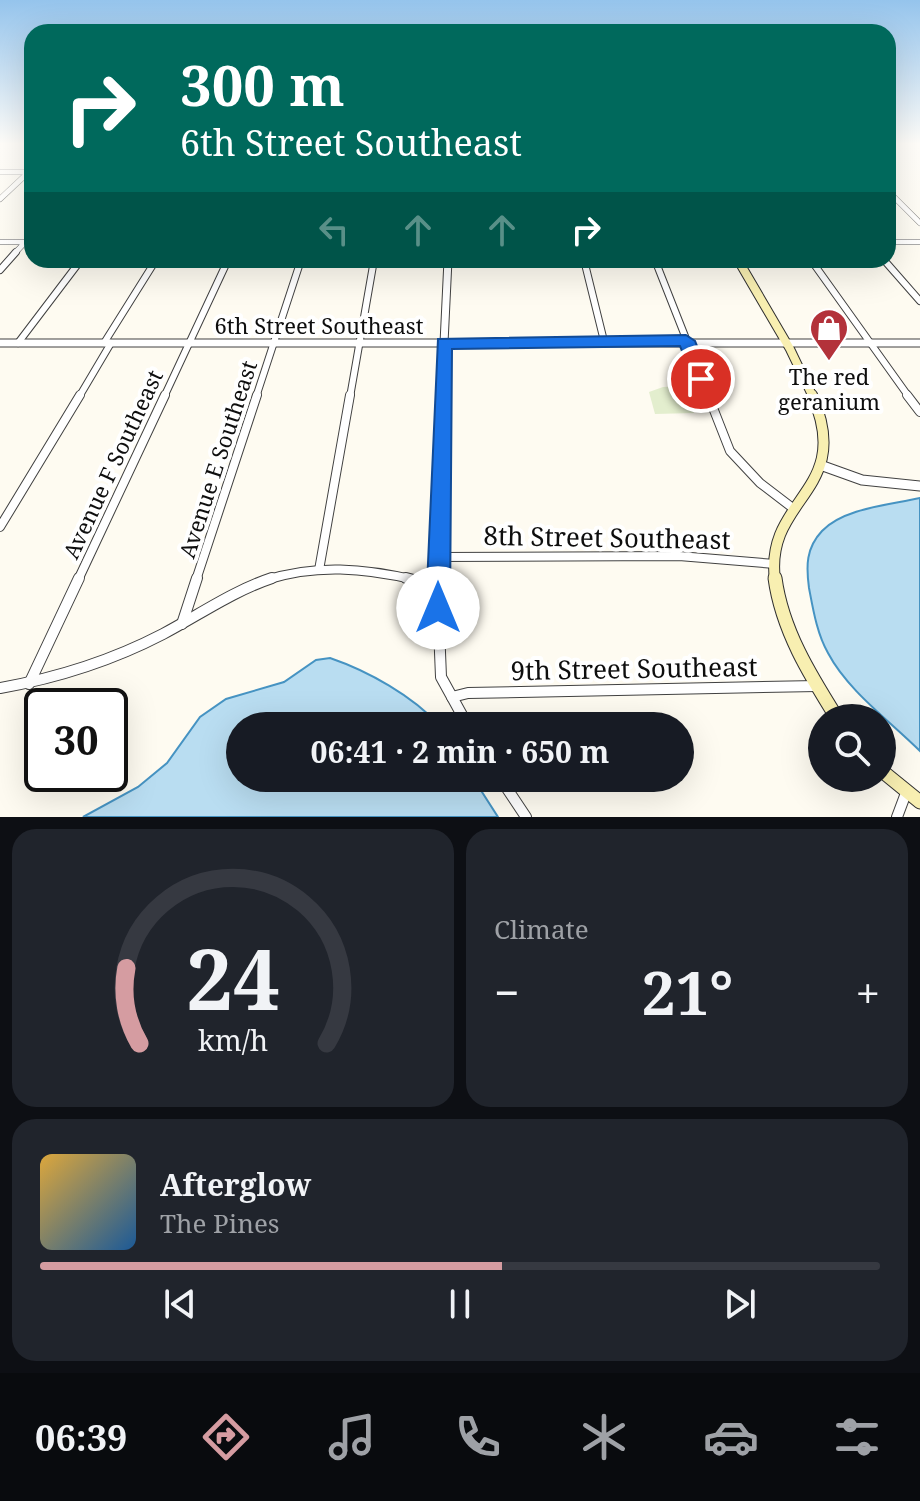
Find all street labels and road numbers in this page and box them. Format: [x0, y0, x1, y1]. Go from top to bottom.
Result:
street label: 6th Street Southeast [215, 310, 424, 340]
street label: Avenue E Southeast [171, 356, 263, 562]
street label: Avenue F Southeast [55, 364, 169, 563]
street label: 8th Street Southeast [483, 517, 731, 557]
street label: 9th Street Southeast [510, 648, 758, 688]

